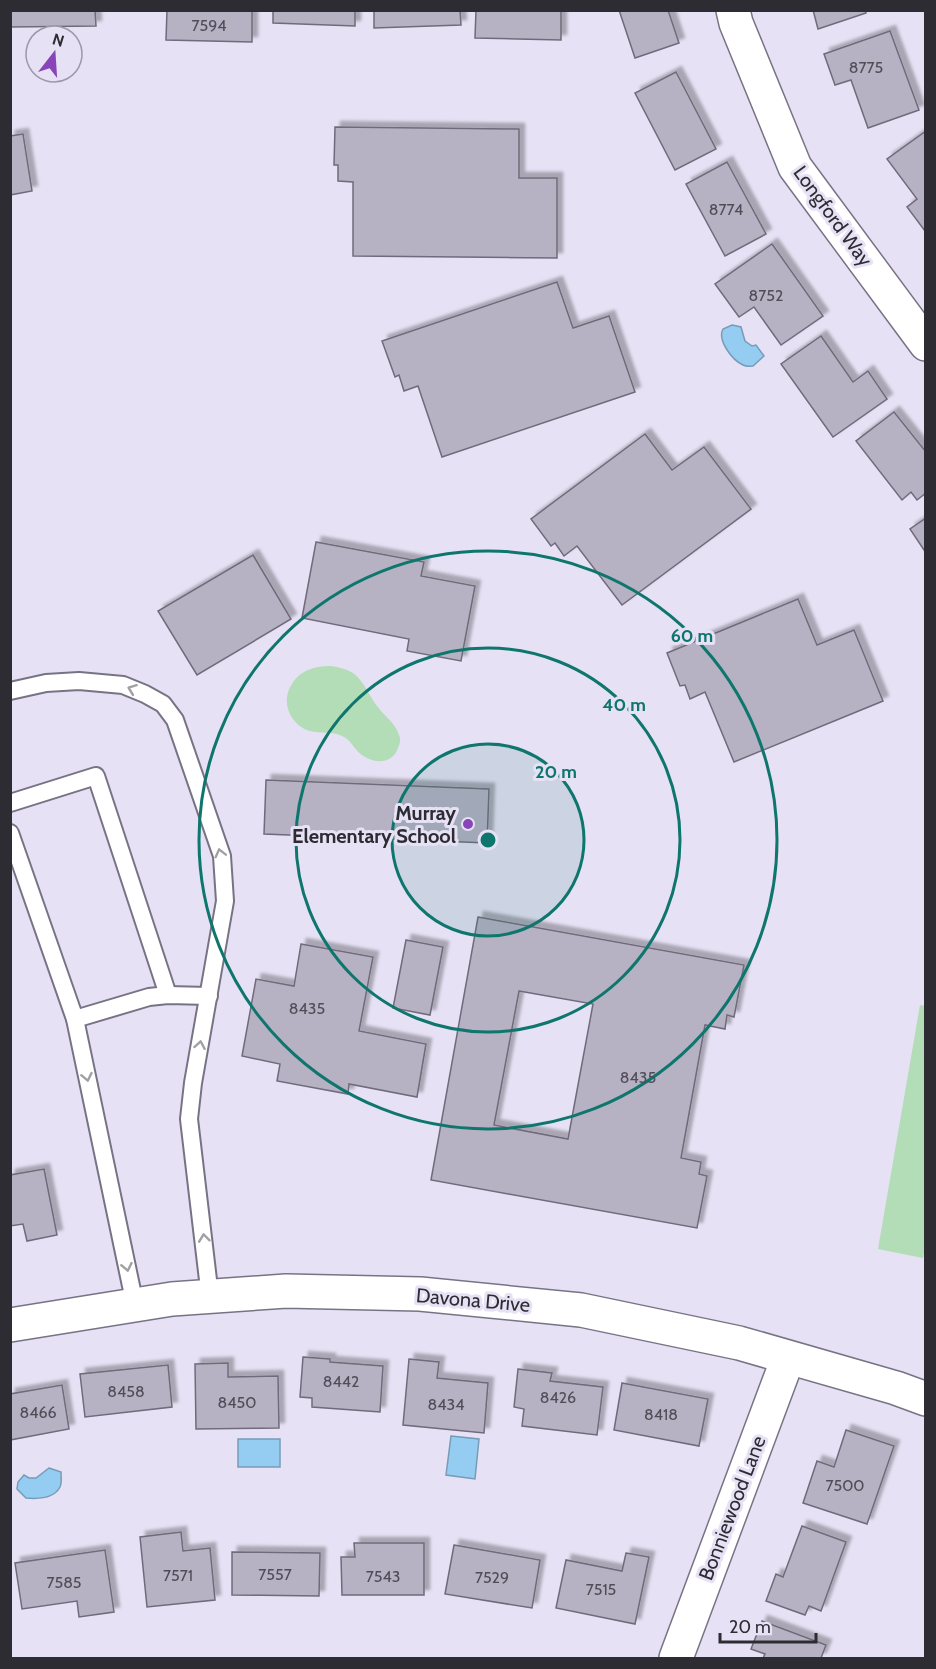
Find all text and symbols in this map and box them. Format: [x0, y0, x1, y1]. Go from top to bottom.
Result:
house number: 7594 [191, 16, 227, 35]
north arrow [24, 24, 84, 84]
text: N [50, 29, 66, 51]
house number: 8775 [849, 58, 883, 77]
street label: Longford Way [788, 161, 878, 271]
house number: 8774 [709, 200, 743, 219]
house number: 8752 [749, 286, 783, 305]
text: 60 m [671, 625, 713, 647]
one-way arrow [128, 683, 138, 696]
text: 40 m [602, 694, 646, 716]
text: 20 m [535, 761, 577, 783]
place label: Murray Elementary School [292, 801, 456, 848]
marker: Murray Elementary School [461, 817, 475, 831]
centre of rings [478, 830, 498, 850]
one-way arrow [215, 848, 228, 858]
house number: 8435 [289, 999, 325, 1018]
one-way arrow [193, 1040, 205, 1050]
house number: 8435 [620, 1068, 656, 1087]
one-way arrow [80, 1071, 93, 1081]
one-way arrow [198, 1234, 211, 1243]
one-way arrow [120, 1262, 133, 1272]
street label: Davona Drive [415, 1283, 531, 1317]
house number: 8442 [323, 1372, 359, 1391]
house number: 8458 [107, 1382, 145, 1401]
house number: 8426 [540, 1388, 576, 1407]
house number: 8450 [218, 1393, 256, 1412]
house number: 8434 [428, 1395, 464, 1414]
house number: 8466 [19, 1403, 57, 1422]
house number: 8418 [644, 1405, 678, 1424]
street label: Bonniewood Lane [693, 1432, 771, 1584]
house number: 7500 [825, 1476, 865, 1495]
house number: 7557 [258, 1565, 292, 1584]
house number: 7571 [163, 1566, 193, 1585]
house number: 7543 [366, 1567, 400, 1586]
house number: 7529 [475, 1568, 509, 1587]
house number: 7585 [46, 1573, 82, 1592]
house number: 7515 [586, 1580, 616, 1599]
scale bar [720, 1606, 816, 1644]
text: 20 m [729, 1616, 771, 1638]

